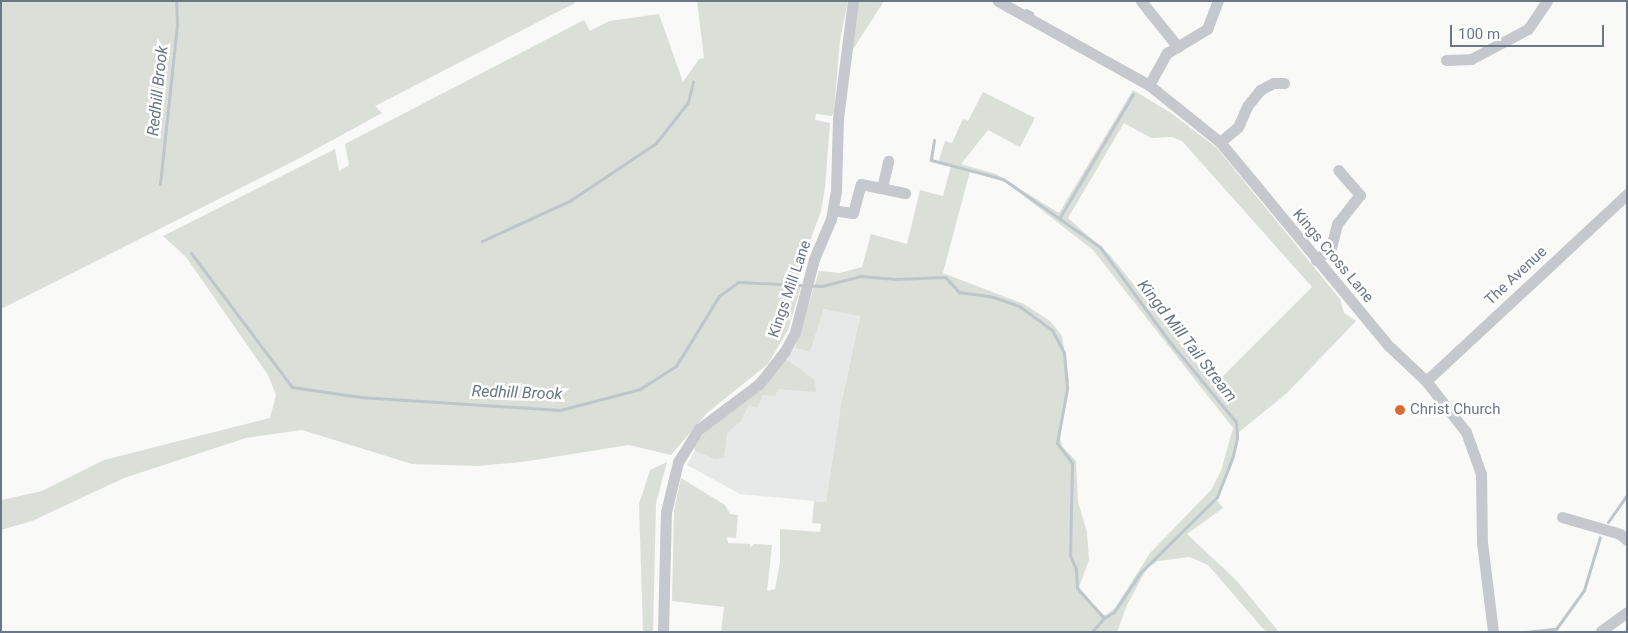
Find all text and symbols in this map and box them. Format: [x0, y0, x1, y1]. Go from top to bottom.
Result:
scale bar [1453, 15, 1607, 47]
text: 100 m [1458, 25, 1500, 43]
water label: Redhill Brook [144, 45, 172, 137]
street label: Kings Cross Lane [1289, 206, 1377, 306]
street label: Kings Mill Lane [765, 238, 815, 340]
street label: The Avenue [1481, 243, 1551, 309]
water label: Kingd Mill Tail Stream [1133, 276, 1241, 406]
water label: Redhill Brook [471, 382, 563, 404]
place label: Christ Church [1410, 401, 1500, 419]
marker: Christ Church [1394, 404, 1406, 416]

